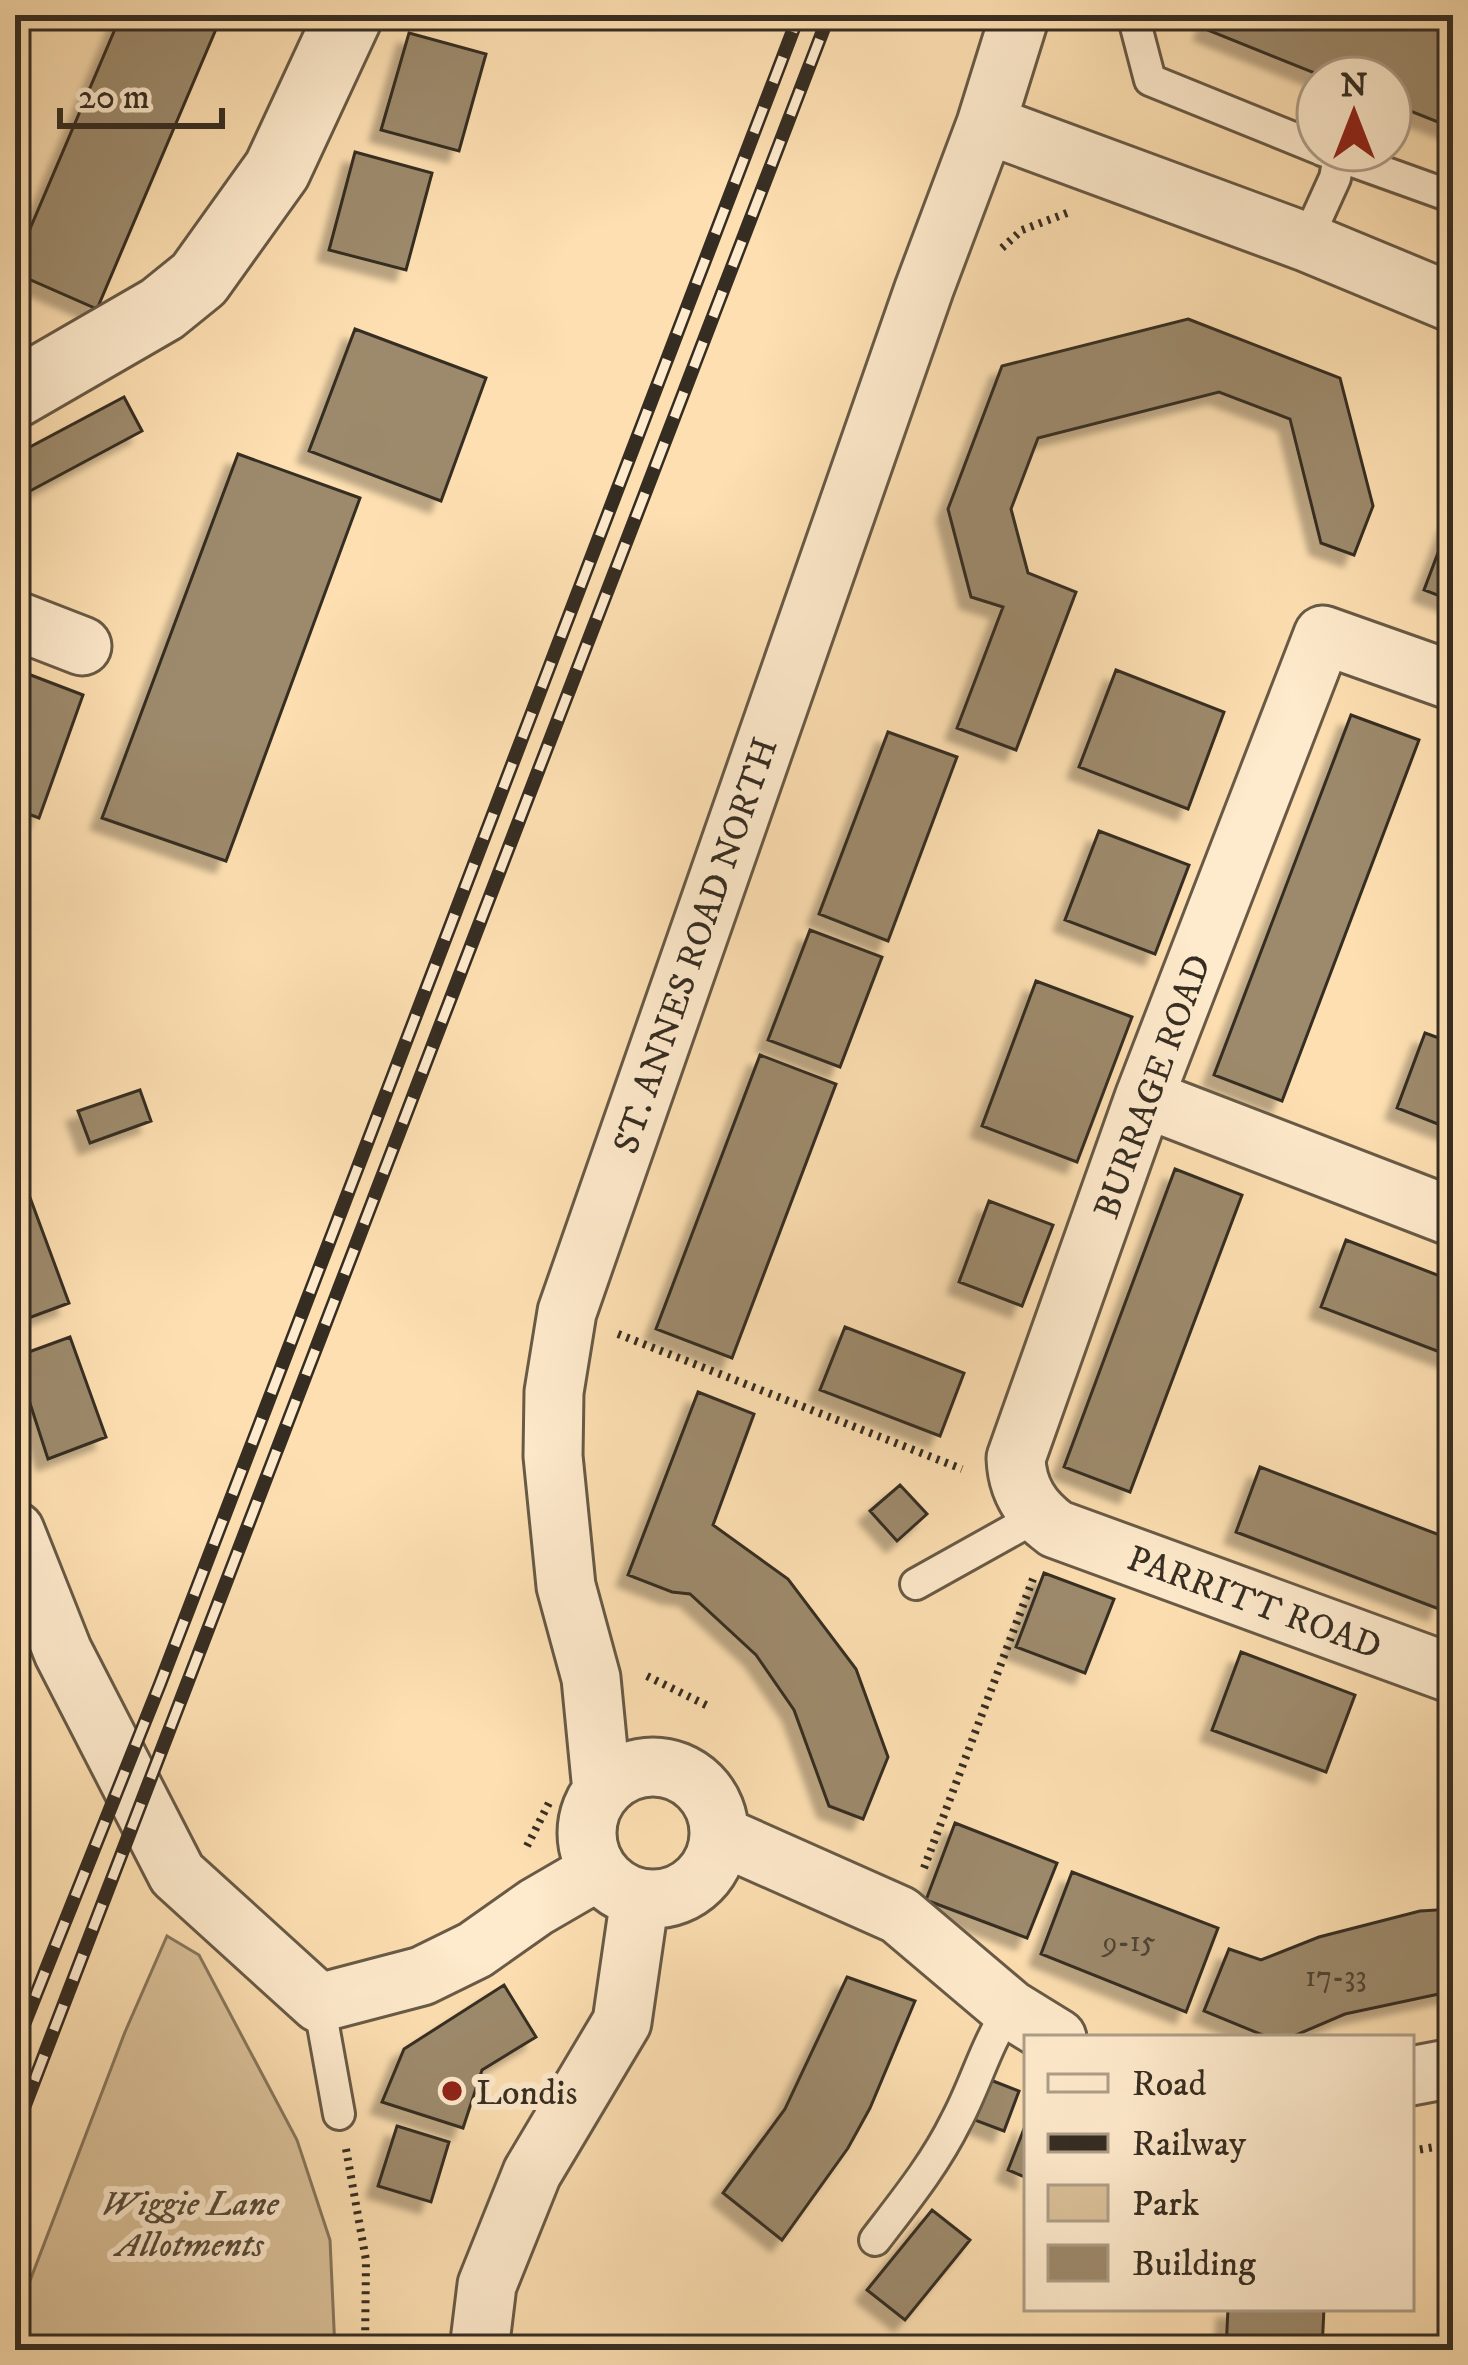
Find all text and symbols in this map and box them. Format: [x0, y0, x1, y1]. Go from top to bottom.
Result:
scale bar [60, 54, 222, 128]
north arrow [1294, 54, 1414, 174]
text: N [1340, 66, 1368, 107]
text: 20 m [78, 75, 150, 120]
street label: ST. ANNES ROAD NORTH [604, 732, 789, 1160]
street label: BURRAGE ROAD [1085, 949, 1222, 1225]
street label: PARRITT ROAD [1121, 1537, 1387, 1670]
house number: 9-15 [1101, 1924, 1156, 1961]
house number: 17-33 [1305, 1959, 1367, 1996]
legend [1024, 2035, 1414, 2311]
text: Road [1132, 2062, 1207, 2107]
place label: Londis [476, 2071, 577, 2116]
marker: Londis [439, 2078, 465, 2104]
text: Railway [1132, 2122, 1247, 2167]
park label: Wiggie Lane Allotments [101, 2182, 280, 2268]
text: Park [1132, 2182, 1199, 2227]
text: Building [1132, 2242, 1256, 2287]

